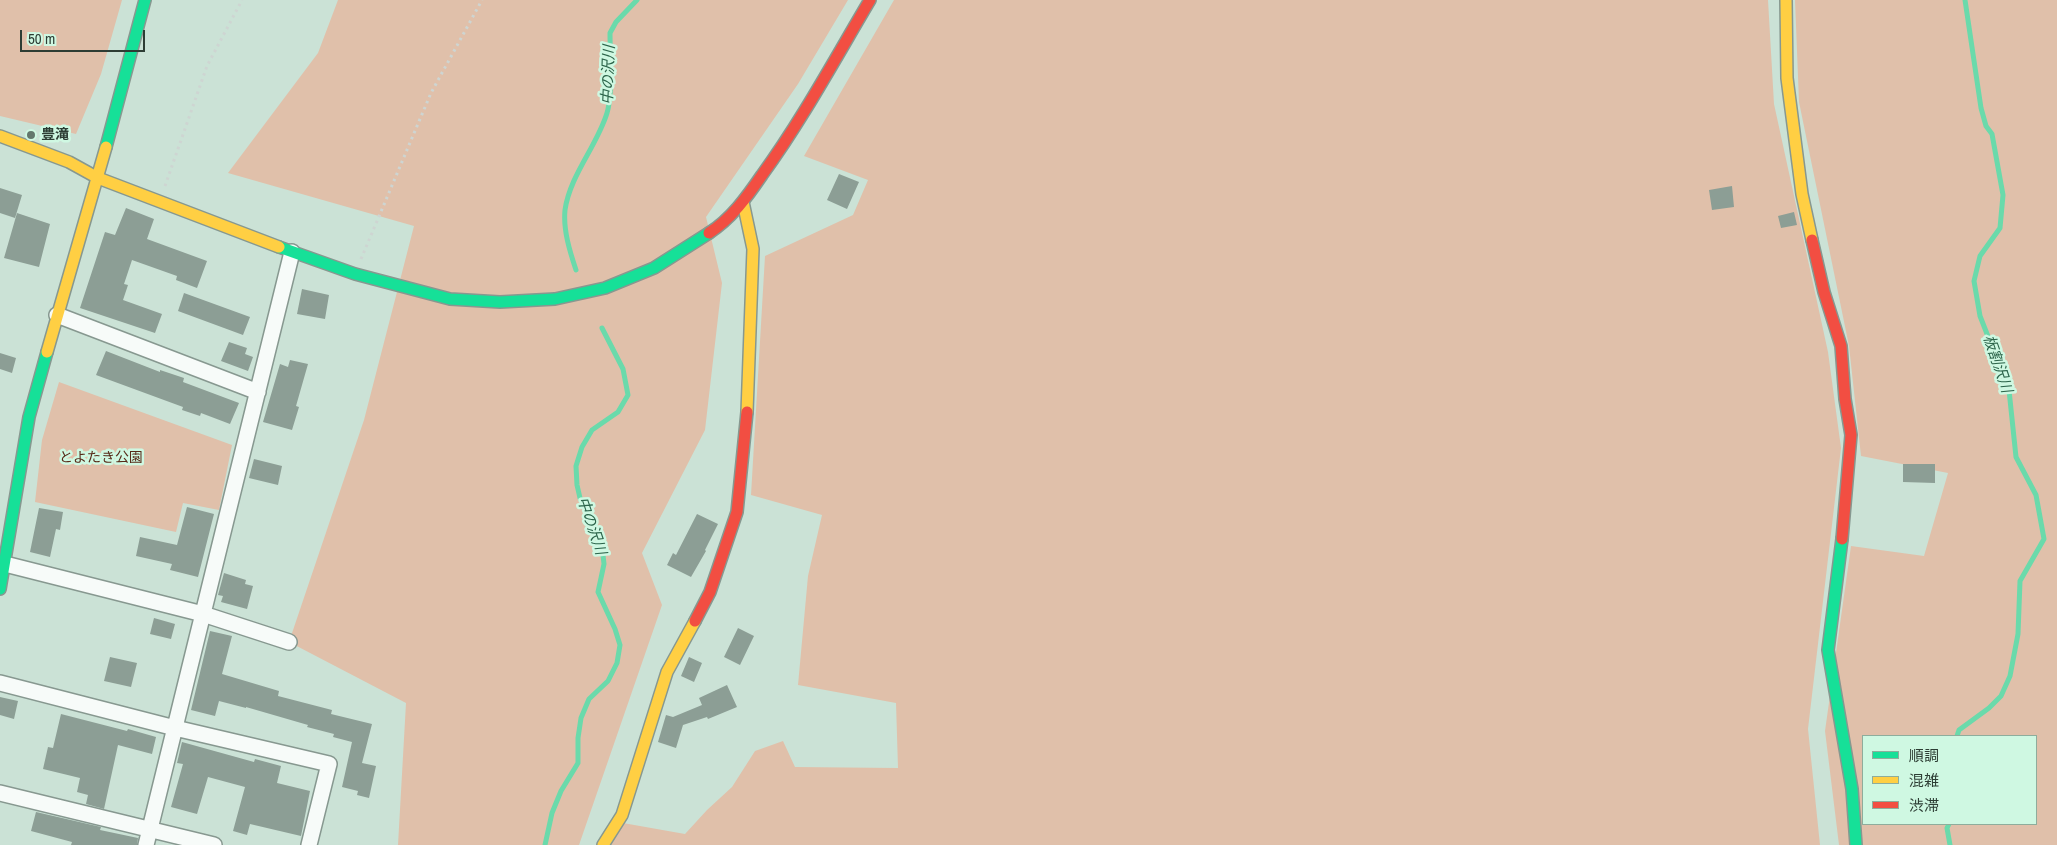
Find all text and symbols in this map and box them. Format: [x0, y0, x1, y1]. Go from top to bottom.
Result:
scale bar [22, 20, 148, 52]
text: 50 m [28, 28, 55, 49]
water label: 中の沢川 [599, 45, 619, 105]
place label: 豊滝 [41, 127, 69, 143]
marker: 豊滝 [25, 129, 37, 141]
water label: 板割沢川 [1979, 333, 2015, 395]
park label: とよたき公園 [59, 450, 143, 466]
water label: 中の沢川 [573, 495, 609, 557]
legend [1862, 735, 2037, 825]
text: 順調 [1909, 745, 1939, 766]
text: 混雑 [1909, 770, 1939, 791]
text: 渋滞 [1909, 795, 1939, 816]

